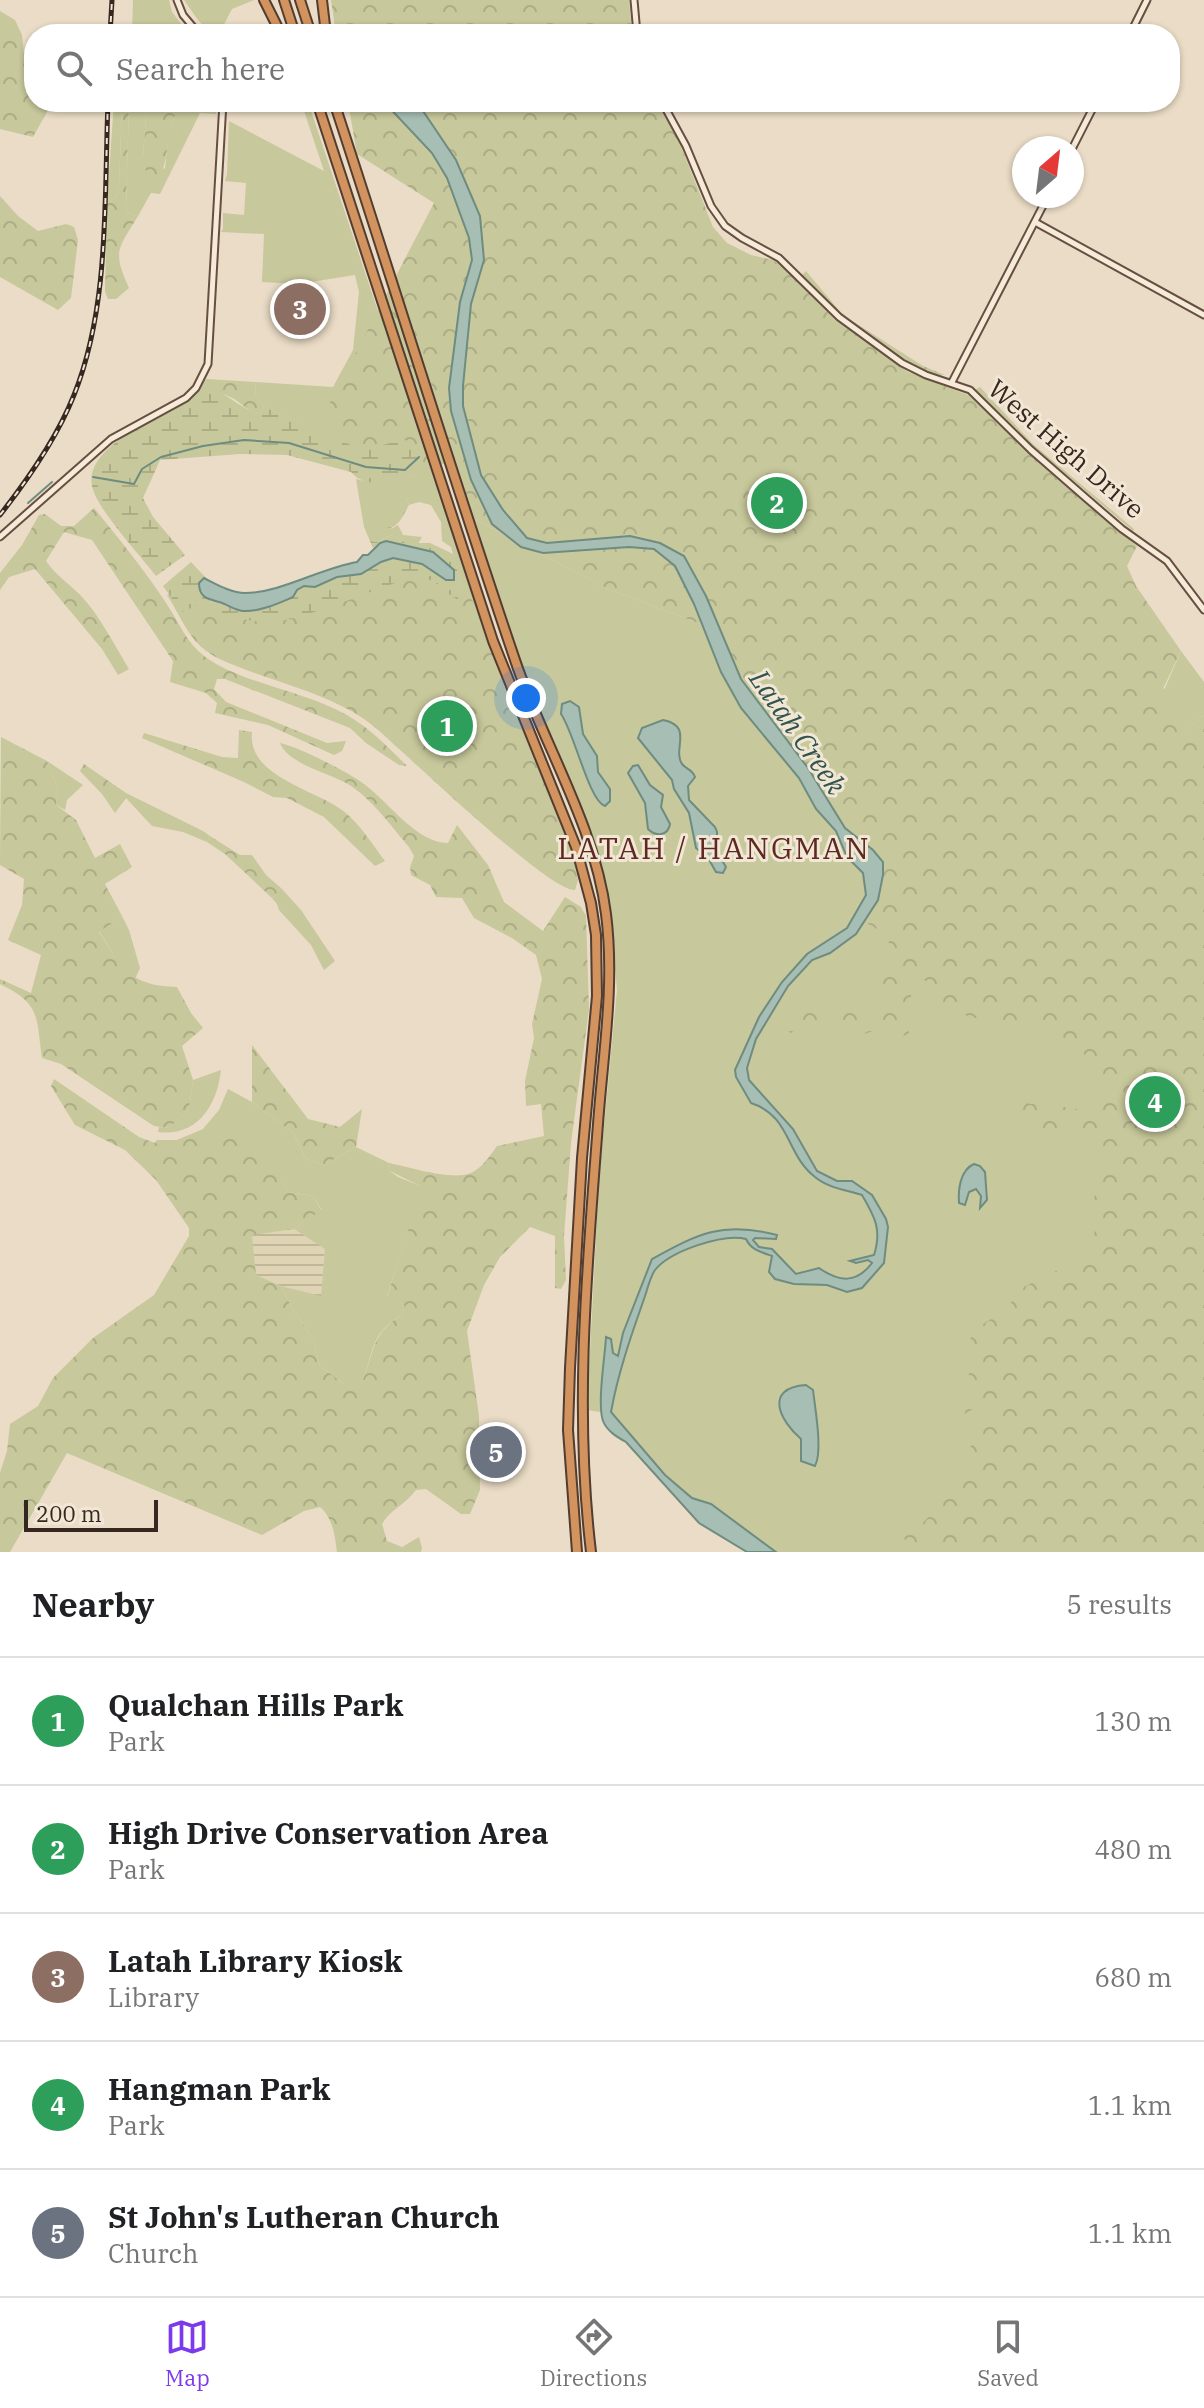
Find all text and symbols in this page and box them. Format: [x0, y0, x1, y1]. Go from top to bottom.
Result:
search box [24, 24, 1180, 112]
icon: search [52, 46, 96, 90]
text: Search here [116, 49, 285, 88]
north arrow [1012, 136, 1084, 208]
pin: 3 [274, 279, 326, 339]
street label: West High Drive [981, 371, 1152, 525]
pin: 2 [751, 473, 803, 533]
water label: Latah Creek [741, 661, 855, 802]
your location [506, 678, 546, 718]
pin: 1 [421, 696, 473, 756]
district label: LATAH / HANGMAN [557, 828, 871, 867]
pin: 4 [1129, 1072, 1181, 1132]
pin: 5 [470, 1422, 522, 1482]
scale bar [24, 1496, 158, 1532]
text: 200 m [36, 1499, 102, 1528]
text: Nearby [32, 1582, 154, 1626]
text: 5 results [1066, 1587, 1172, 1621]
text: Qualchan Hills Park [108, 1685, 403, 1724]
text: 1 [50, 1704, 66, 1738]
text: 130 m [1094, 1704, 1172, 1738]
text: Park [108, 1724, 165, 1758]
text: High Drive Conservation Area [108, 1813, 549, 1852]
text: 2 [50, 1832, 66, 1866]
text: 480 m [1094, 1832, 1172, 1866]
text: Park [108, 1852, 165, 1886]
text: Latah Library Kiosk [108, 1941, 402, 1980]
text: 3 [50, 1960, 66, 1994]
text: 680 m [1094, 1960, 1172, 1994]
text: Library [108, 1980, 199, 2014]
text: Hangman Park [108, 2069, 330, 2108]
text: 4 [50, 2088, 66, 2122]
text: 1.1 km [1088, 2088, 1172, 2122]
text: Park [108, 2108, 165, 2142]
text: St John's Lutheran Church [108, 2197, 500, 2236]
text: 5 [50, 2216, 66, 2250]
text: 1.1 km [1088, 2216, 1172, 2250]
text: Church [108, 2236, 198, 2270]
tab: Map [165, 2315, 210, 2392]
tab: Directions [540, 2315, 647, 2392]
tab: Saved [977, 2315, 1039, 2392]

